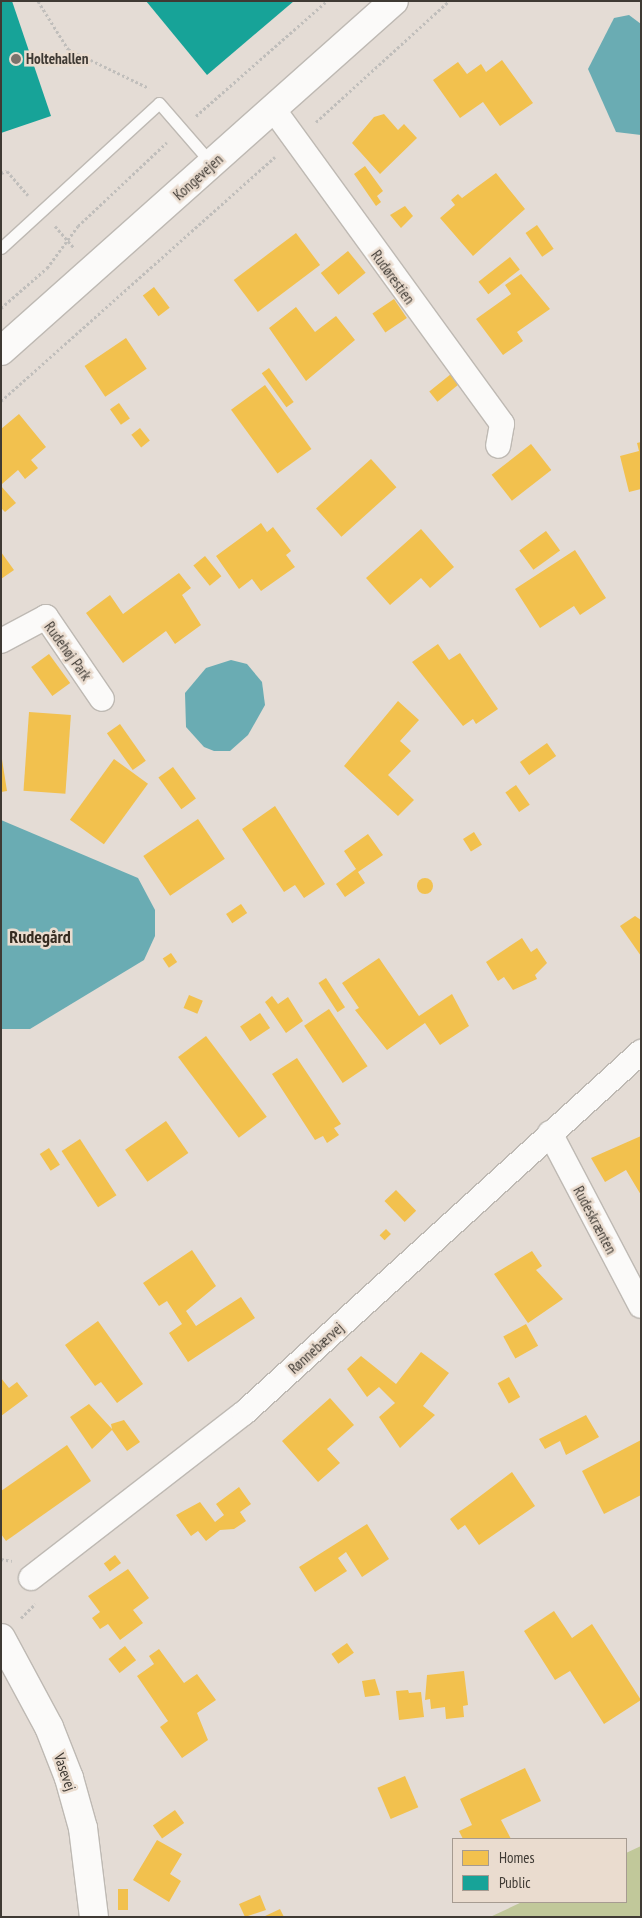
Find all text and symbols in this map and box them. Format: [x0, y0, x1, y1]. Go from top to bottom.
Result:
place label: Holtehallen [26, 50, 88, 68]
marker: Holtehallen [10, 53, 22, 65]
street label: Kongevejen [170, 150, 226, 204]
street label: Rudørestien [367, 247, 419, 307]
street label: Rudehøj Park [41, 618, 95, 684]
district label: Rudegård [9, 926, 71, 948]
street label: Rudeskrænten [570, 1183, 620, 1257]
street label: Rønnebærvej [285, 1319, 347, 1377]
street label: Vasevej [50, 1751, 80, 1793]
legend [452, 1838, 627, 1903]
text: Homes [499, 1848, 535, 1867]
text: Public [499, 1873, 530, 1892]

